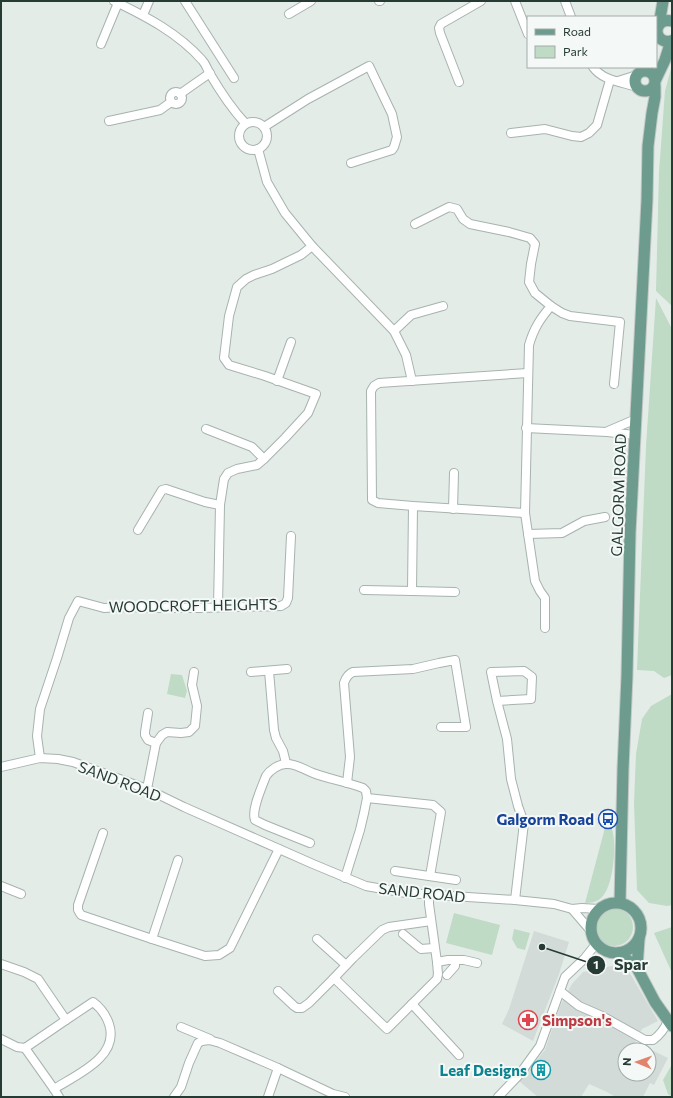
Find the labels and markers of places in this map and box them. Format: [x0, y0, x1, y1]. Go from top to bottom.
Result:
bus stop icon: Galgorm Road [597, 808, 619, 830]
place label: Galgorm Road [496, 810, 594, 828]
callout: Spar [586, 951, 656, 979]
pharmacy icon: Simpson's [517, 1009, 539, 1031]
place label: Simpson's [542, 1011, 612, 1029]
building icon: Leaf Designs [530, 1059, 552, 1081]
place label: Leaf Designs [440, 1061, 527, 1079]

